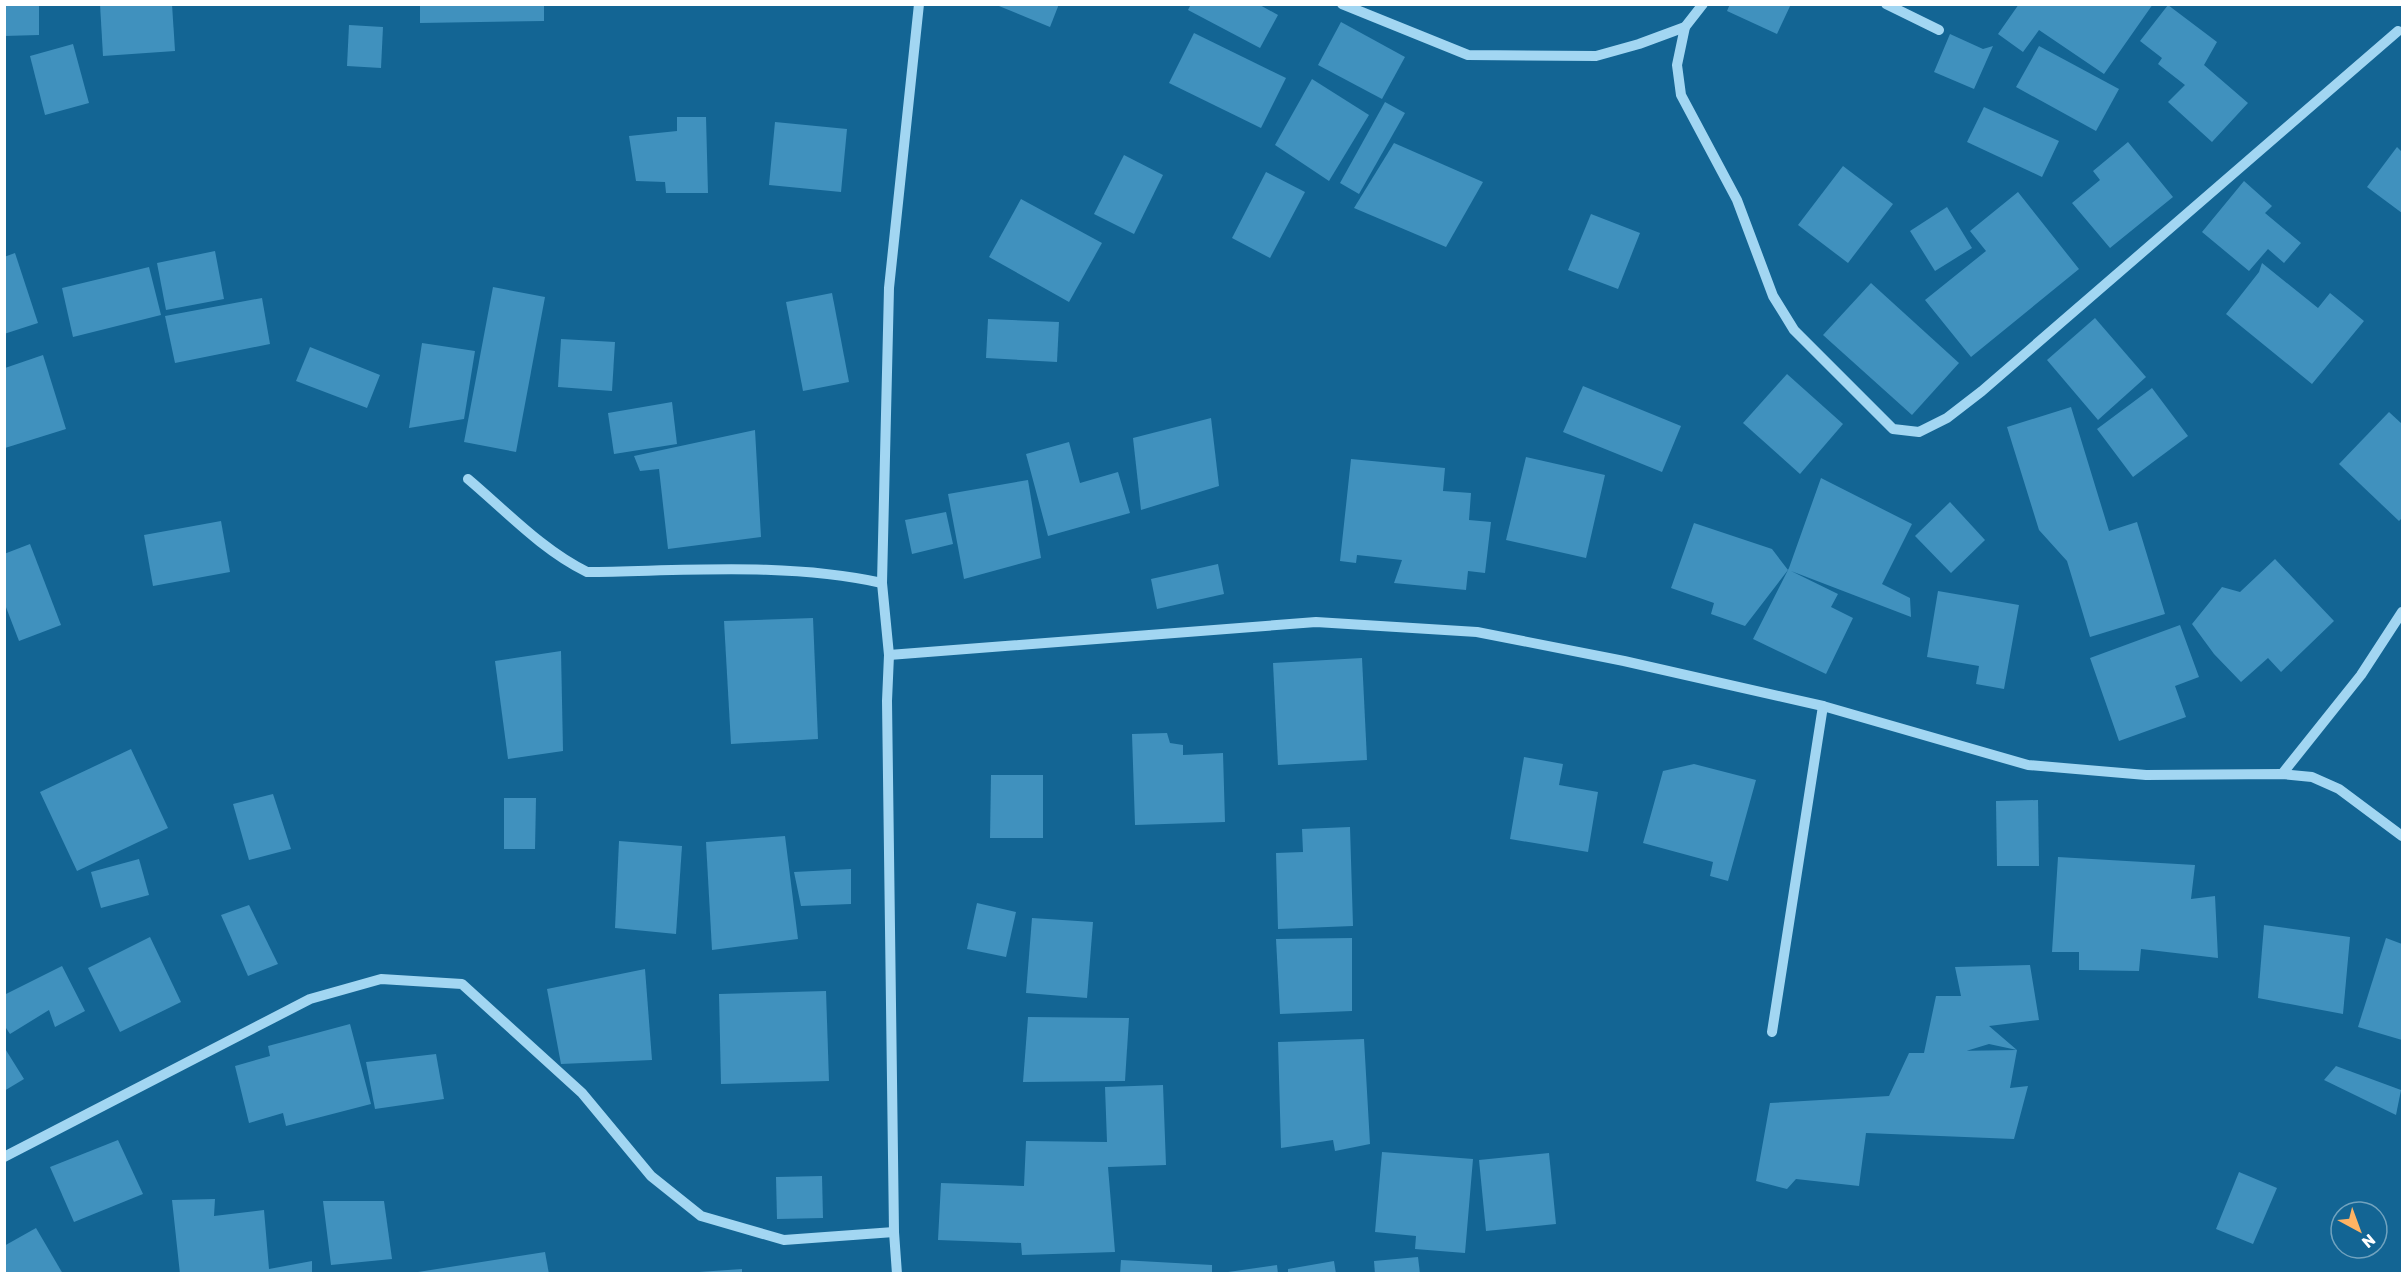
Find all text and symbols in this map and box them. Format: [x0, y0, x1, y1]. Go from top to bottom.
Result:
north arrow [2329, 1200, 2389, 1260]
text: N [2358, 1230, 2379, 1252]

